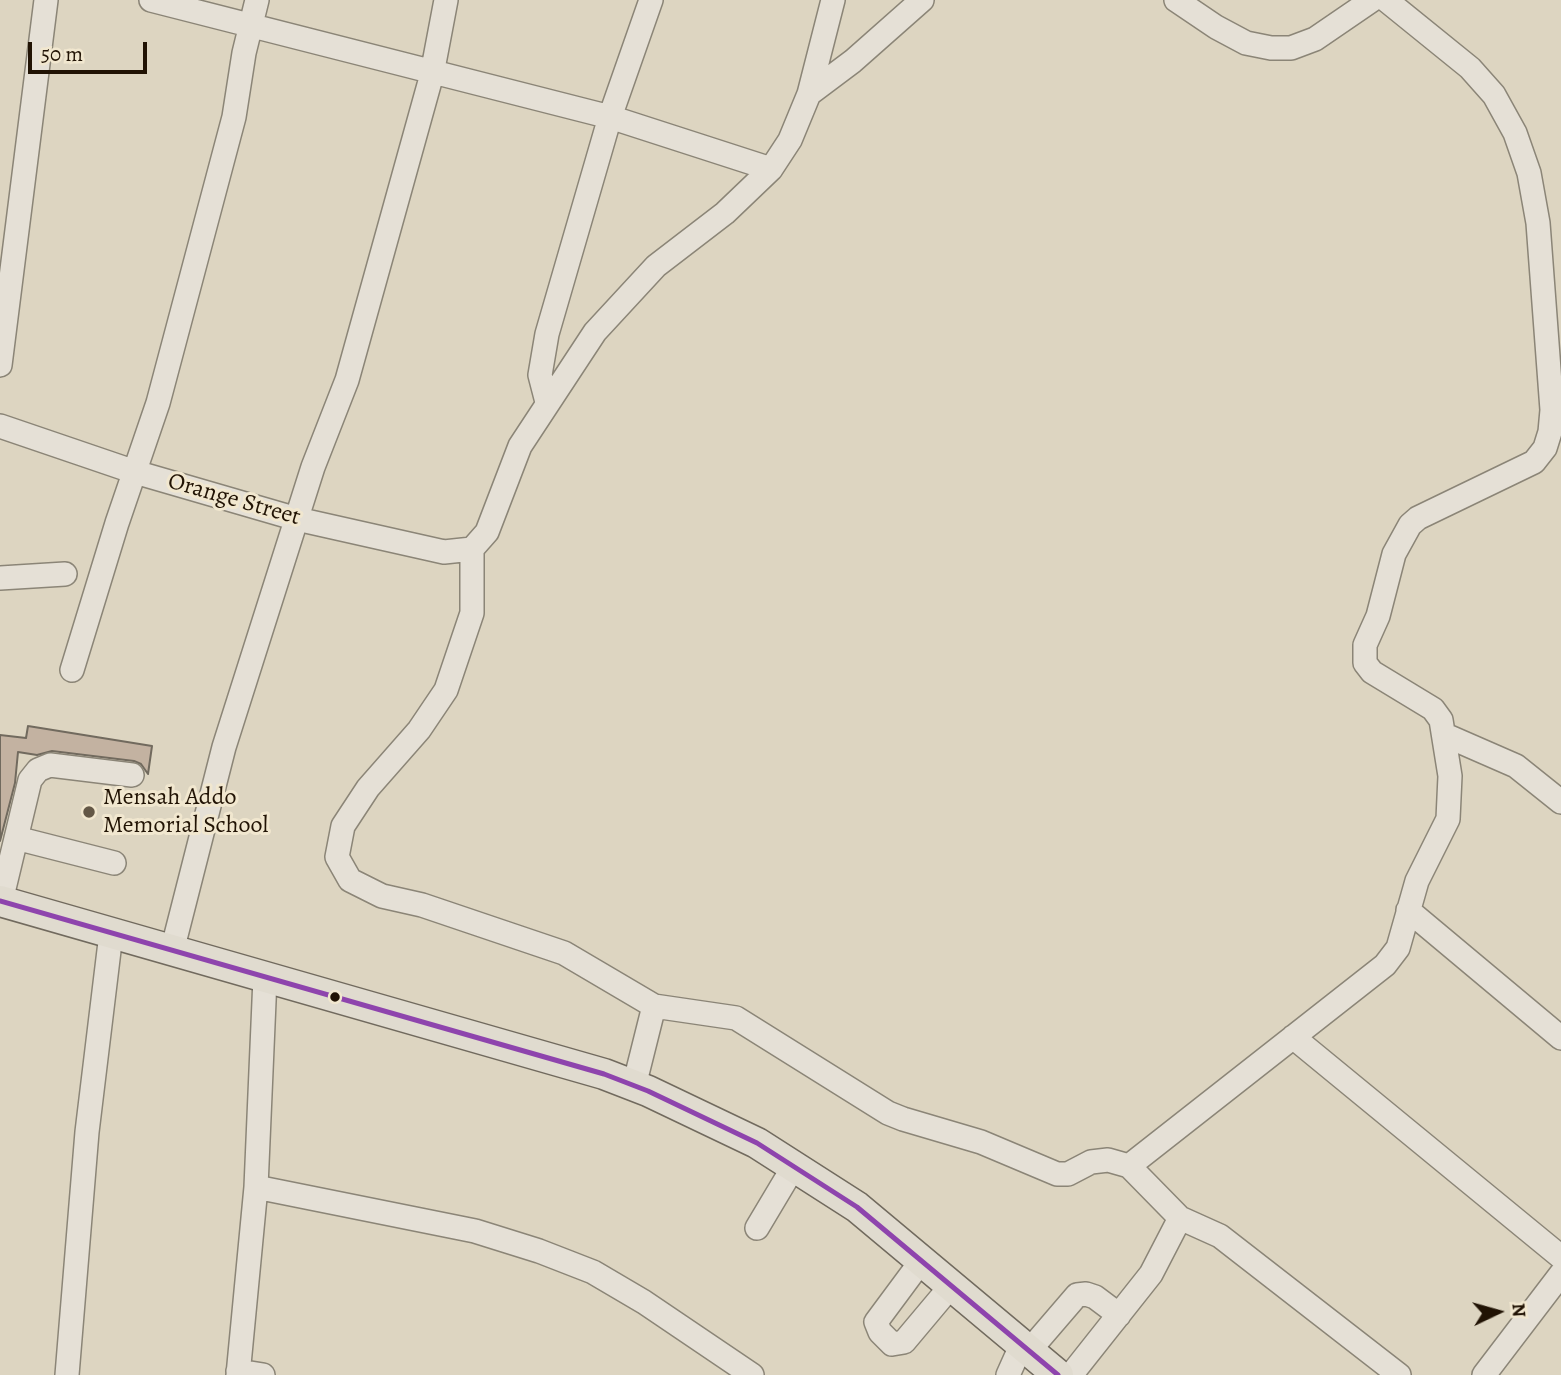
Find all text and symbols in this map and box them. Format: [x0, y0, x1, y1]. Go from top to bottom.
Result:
scale bar [32, 28, 150, 72]
text: 50 m [41, 40, 83, 68]
street label: Orange Street [164, 467, 304, 533]
place label: Mensah Addo Memorial School [103, 784, 268, 840]
marker: Mensah Addo Memorial School [81, 804, 97, 820]
unlabelled marker [328, 990, 342, 1004]
north arrow [1463, 1277, 1533, 1347]
text: N [1505, 1302, 1532, 1318]

